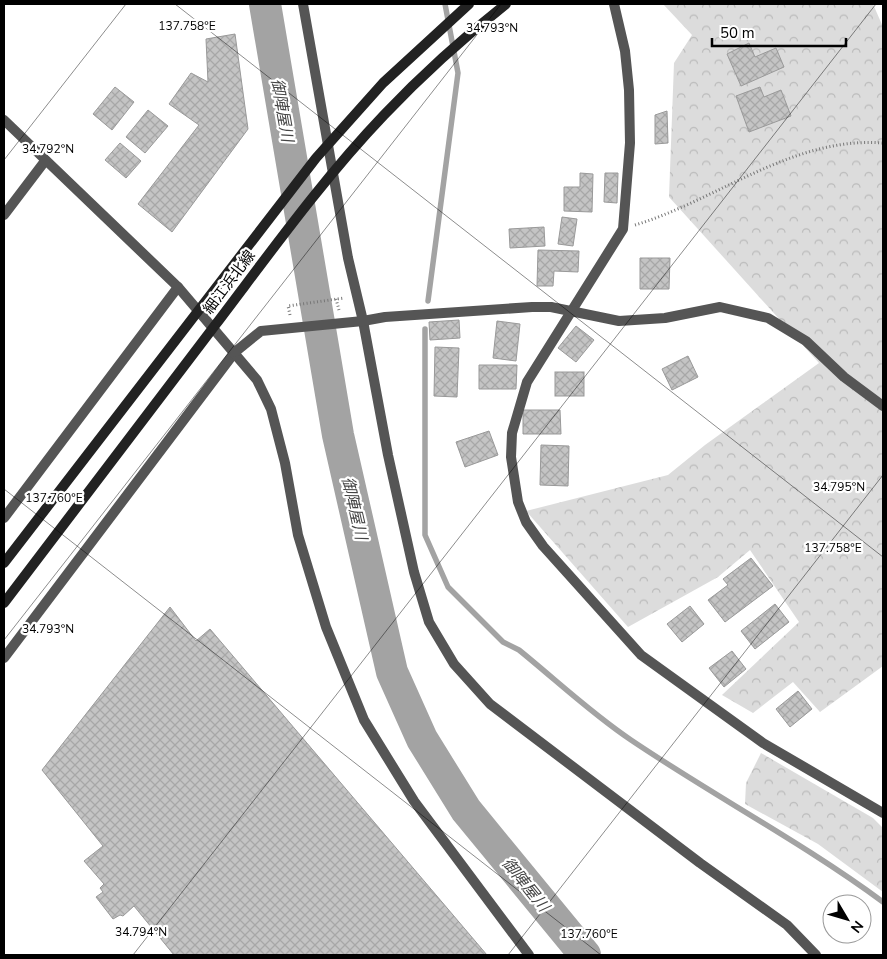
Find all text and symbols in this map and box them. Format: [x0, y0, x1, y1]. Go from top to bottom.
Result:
scale bar [712, 15, 846, 47]
text: 137.758°E [158, 18, 216, 34]
text: 34.793°N [466, 20, 518, 36]
text: 50 m [720, 23, 755, 43]
water label: 御陣屋川 [266, 77, 299, 146]
text: 34.792°N [22, 141, 74, 157]
street label: 細江浜北線 [198, 246, 260, 318]
water label: 御陣屋川 [336, 475, 372, 544]
text: 34.795°N [813, 479, 865, 495]
text: 137.760°E [25, 490, 83, 506]
text: 137.758°E [804, 540, 862, 556]
text: 34.793°N [22, 621, 74, 637]
water label: 御陣屋川 [497, 853, 555, 918]
north arrow [822, 894, 872, 944]
text: N [846, 917, 868, 937]
text: 34.794°N [115, 924, 167, 940]
text: 137.760°E [560, 926, 618, 942]

